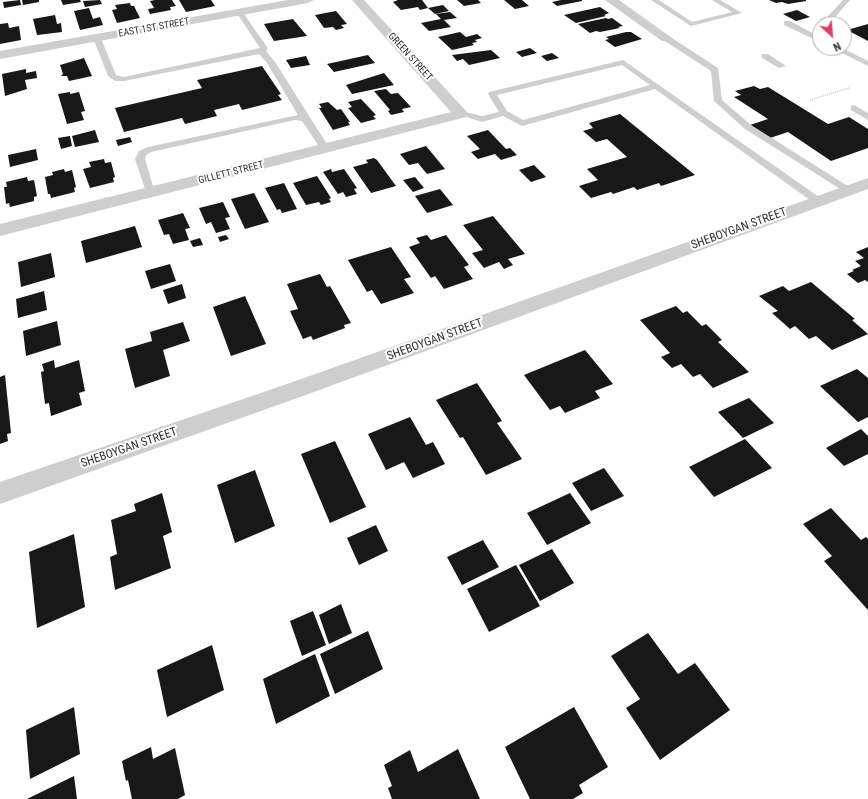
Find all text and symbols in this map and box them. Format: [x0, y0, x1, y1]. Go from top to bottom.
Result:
street label: EAST 1ST STREET [118, 16, 190, 40]
north arrow [812, 16, 852, 56]
street label: GREEN STREET [385, 30, 435, 84]
text: N [831, 39, 843, 54]
street label: GILLETT STREET [197, 159, 265, 187]
street label: SHEBOYGAN STREET [689, 205, 789, 253]
street label: SHEBOYGAN STREET [385, 316, 485, 364]
street label: SHEBOYGAN STREET [79, 425, 179, 471]

